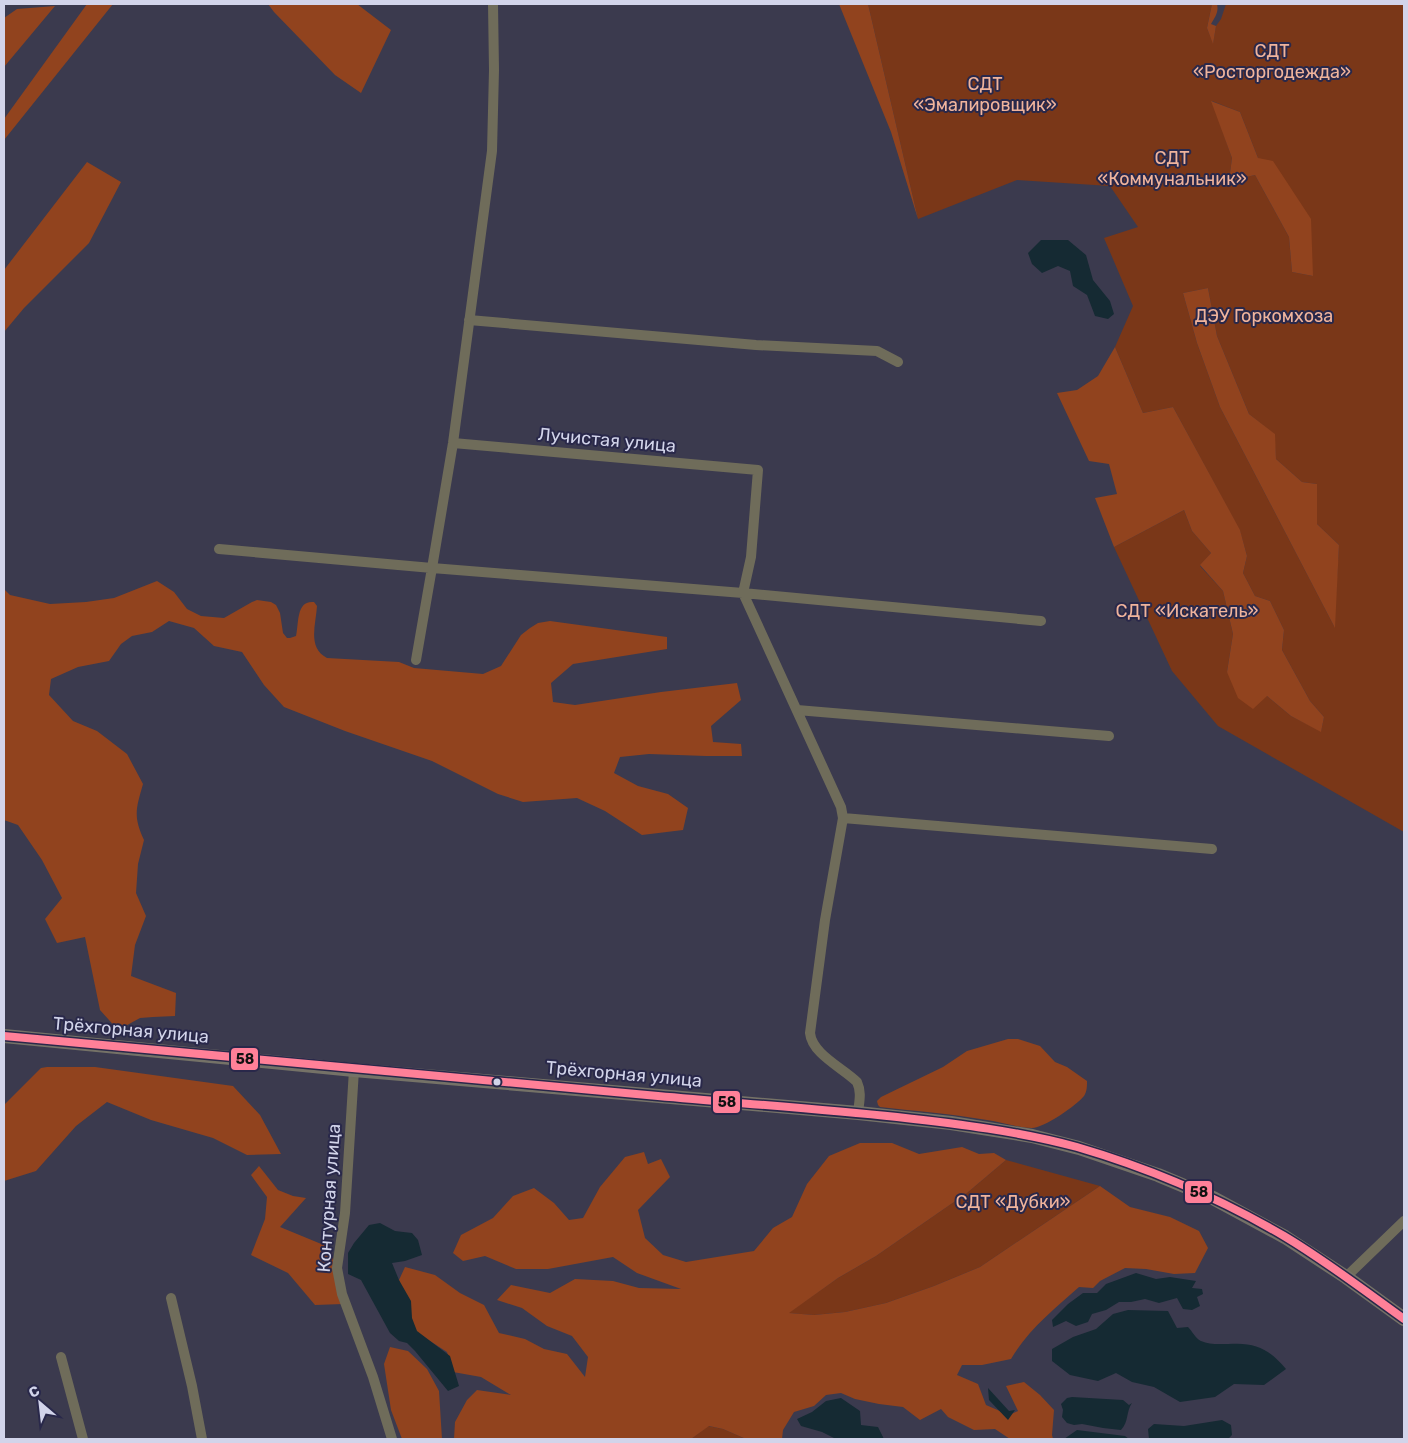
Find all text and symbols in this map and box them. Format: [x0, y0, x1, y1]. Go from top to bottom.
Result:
park label: СДТ «Росторгодежда» [1193, 40, 1351, 83]
park label: СДТ «Эмалировщик» [913, 73, 1057, 116]
park label: СДТ «Коммунальник» [1097, 147, 1247, 190]
park label: ДЭУ Горкомхоза [1195, 305, 1333, 327]
street label: Лучистая улица [537, 423, 677, 457]
park label: СДТ «Искатель» [1115, 600, 1259, 622]
street label: Трёхгорная улица [52, 1012, 210, 1048]
line badge: 58 [230, 1047, 259, 1071]
text: 58 [236, 1051, 254, 1068]
street label: Трёхгорная улица [545, 1056, 703, 1092]
unlabelled marker [492, 1077, 502, 1087]
line badge: 58 [712, 1090, 741, 1114]
text: 58 [718, 1094, 736, 1111]
street label: Контурная улица [313, 1123, 345, 1273]
line badge: 58 [1184, 1180, 1213, 1204]
text: 58 [1190, 1184, 1208, 1201]
park label: СДТ «Дубки» [955, 1191, 1071, 1213]
north arrow [15, 1378, 65, 1428]
text: С [26, 1382, 43, 1402]

